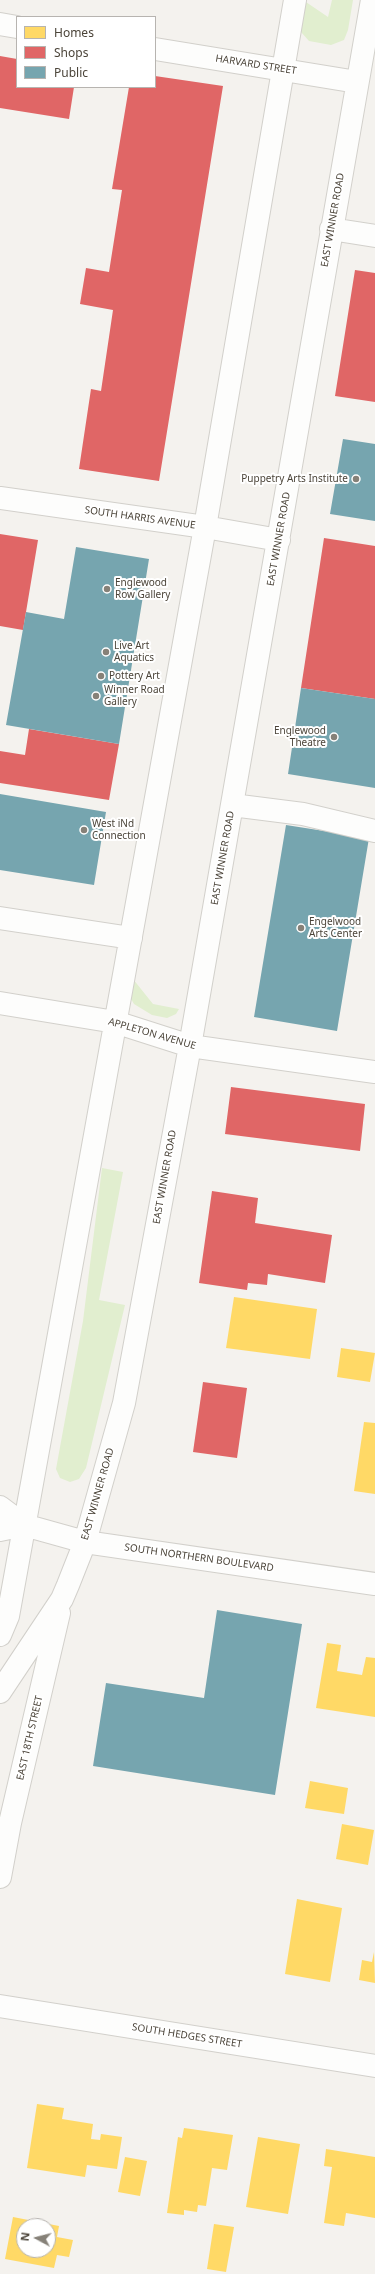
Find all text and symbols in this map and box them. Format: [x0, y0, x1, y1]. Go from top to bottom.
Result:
legend [16, 16, 156, 88]
text: Homes [54, 24, 94, 41]
text: Shops [54, 44, 88, 61]
street label: HARVARD STREET [215, 53, 297, 77]
text: Public [54, 64, 88, 81]
street label: EAST WINNER ROAD [319, 172, 347, 268]
place label: Puppetry Arts Institute [241, 473, 348, 485]
marker: Puppetry Arts Institute [351, 474, 361, 484]
street label: EAST WINNER ROAD [265, 491, 293, 587]
street label: SOUTH HARRIS AVENUE [84, 504, 196, 532]
place label: Englewood Row Gallery [115, 577, 170, 600]
marker: Englewood Row Gallery [102, 584, 112, 594]
place label: Live Art Aquatics [114, 640, 154, 664]
marker: Live Art Aquatics [101, 647, 111, 657]
place label: Pottery Art [109, 670, 160, 682]
marker: Pottery Art [96, 671, 106, 681]
place label: Winner Road Gallery [104, 684, 165, 708]
marker: Winner Road Gallery [91, 691, 101, 701]
place label: Englewood Theatre [274, 725, 326, 748]
marker: Englewood Theatre [329, 732, 339, 742]
street label: EAST WINNER ROAD [209, 810, 237, 906]
place label: West iNd Connection [92, 818, 146, 842]
marker: West iNd Connection [79, 825, 89, 835]
place label: Engelwood Arts Center [309, 916, 362, 940]
marker: Engelwood Arts Center [296, 923, 306, 933]
street label: APPLETON AVENUE [107, 1016, 197, 1052]
street label: EAST WINNER ROAD [151, 1129, 179, 1225]
street label: EAST WINNER ROAD [79, 1446, 117, 1542]
street label: SOUTH NORTHERN BOULEVARD [124, 1542, 274, 1574]
street label: EAST 18TH STREET [14, 1694, 46, 1782]
street label: SOUTH HEDGES STREET [131, 2021, 243, 2051]
north arrow [16, 2218, 56, 2258]
text: N [17, 2231, 33, 2242]

